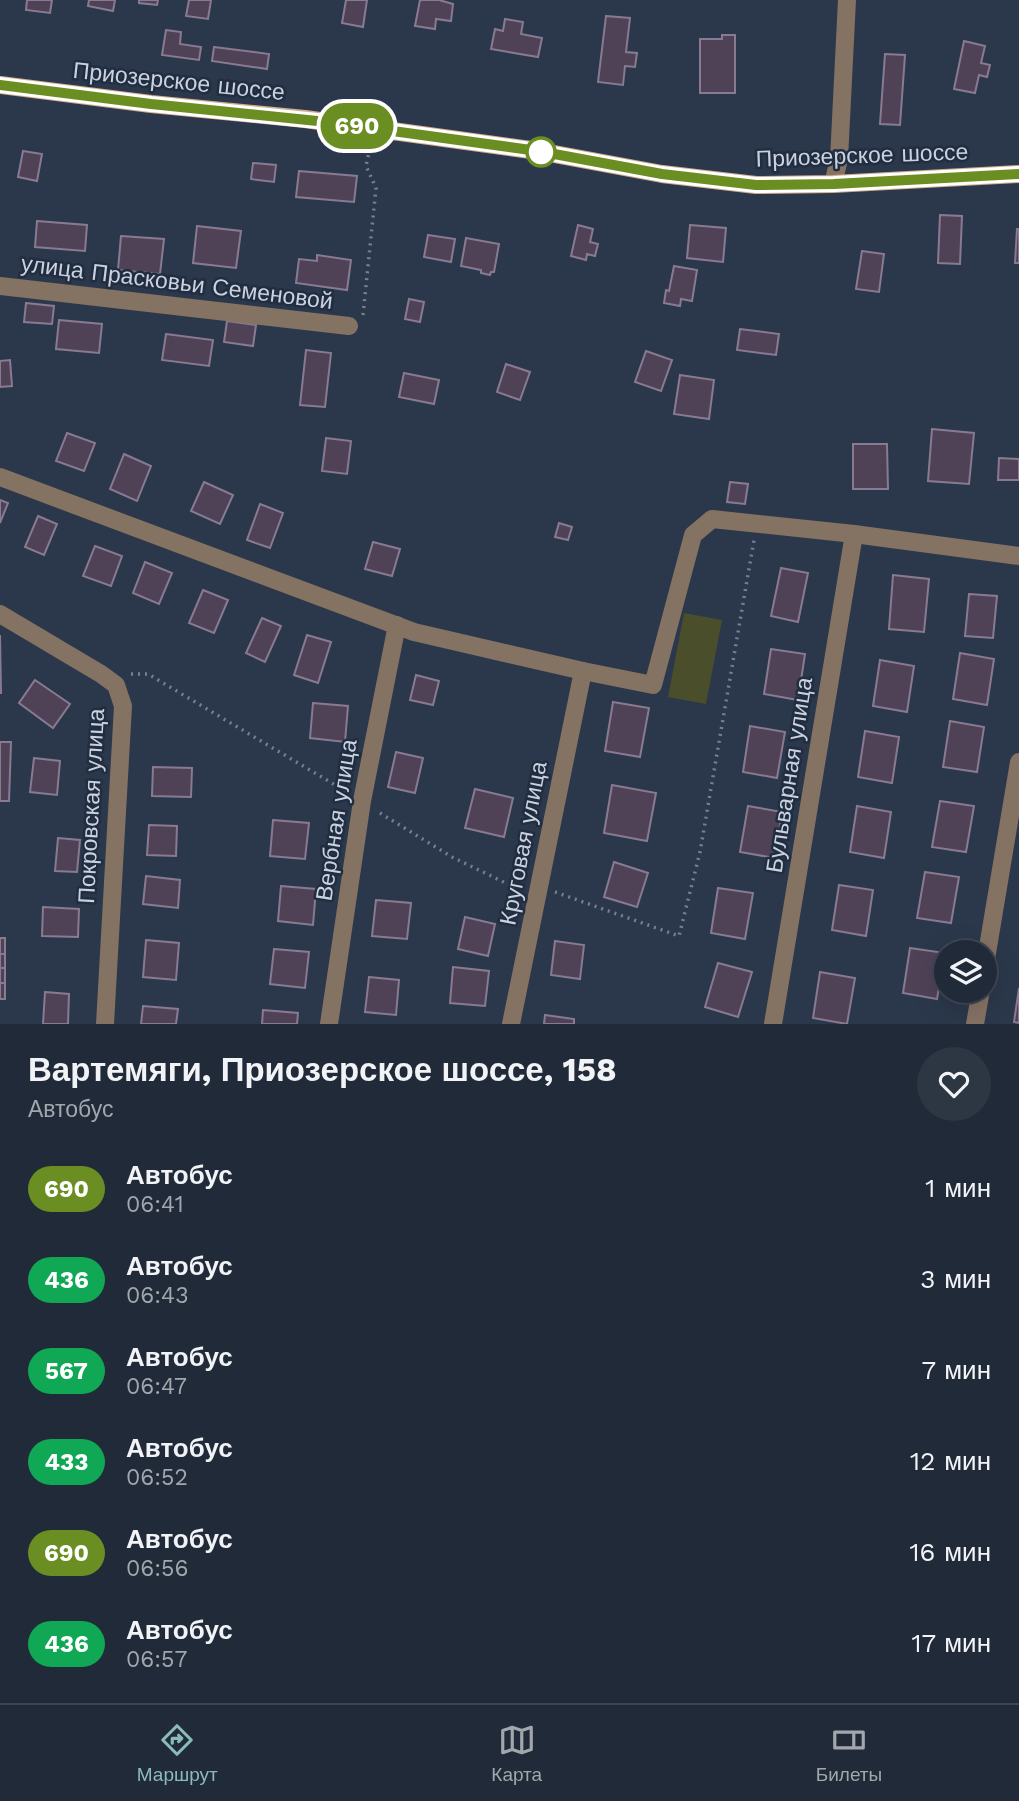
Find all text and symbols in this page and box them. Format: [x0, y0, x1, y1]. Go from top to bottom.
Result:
street label: Приозерское шоссе [72, 57, 286, 106]
line badge: 690 [317, 103, 397, 149]
text: 690 [334, 112, 380, 140]
unlabelled marker [526, 137, 556, 167]
street label: Приозерское шоссе [755, 138, 969, 173]
street label: улица Прасковьи Семеновой [20, 250, 334, 315]
street label: Бульварная улица [761, 675, 818, 875]
street label: Покровская улица [73, 708, 110, 904]
street label: Вербная улица [310, 737, 363, 903]
street label: Круговая улица [494, 759, 553, 927]
map controls [934, 940, 997, 1003]
button: layers [934, 940, 997, 1003]
button: heart [917, 1047, 991, 1121]
text: Вартемяги, Приозерское шоссе, 158 [28, 1050, 617, 1089]
text: Автобус [28, 1096, 114, 1123]
text: Автобус [126, 1160, 233, 1190]
text: 1 мин [925, 1173, 991, 1203]
text: 690 [44, 1175, 89, 1203]
text: 06:41 [126, 1191, 184, 1218]
text: Автобус [126, 1251, 233, 1281]
text: 3 мин [920, 1264, 991, 1294]
text: 436 [44, 1266, 89, 1294]
text: 06:43 [126, 1282, 189, 1309]
text: Автобус [126, 1342, 233, 1372]
text: 7 мин [922, 1355, 991, 1385]
text: 567 [45, 1357, 88, 1385]
text: 06:47 [126, 1373, 187, 1400]
text: Автобус [126, 1433, 233, 1463]
text: 12 мин [910, 1446, 991, 1476]
text: 433 [45, 1448, 88, 1476]
text: 06:52 [126, 1464, 188, 1491]
text: Автобус [126, 1524, 233, 1554]
text: 16 мин [909, 1537, 991, 1567]
text: 690 [44, 1539, 89, 1567]
text: 06:56 [126, 1555, 188, 1582]
text: Автобус [126, 1615, 233, 1645]
text: 17 мин [911, 1628, 991, 1658]
text: 436 [44, 1630, 89, 1658]
text: 06:57 [126, 1646, 187, 1673]
tab: Маршрут [137, 1721, 218, 1786]
tab: Карта [491, 1721, 542, 1786]
tab: Билеты [816, 1721, 882, 1786]

